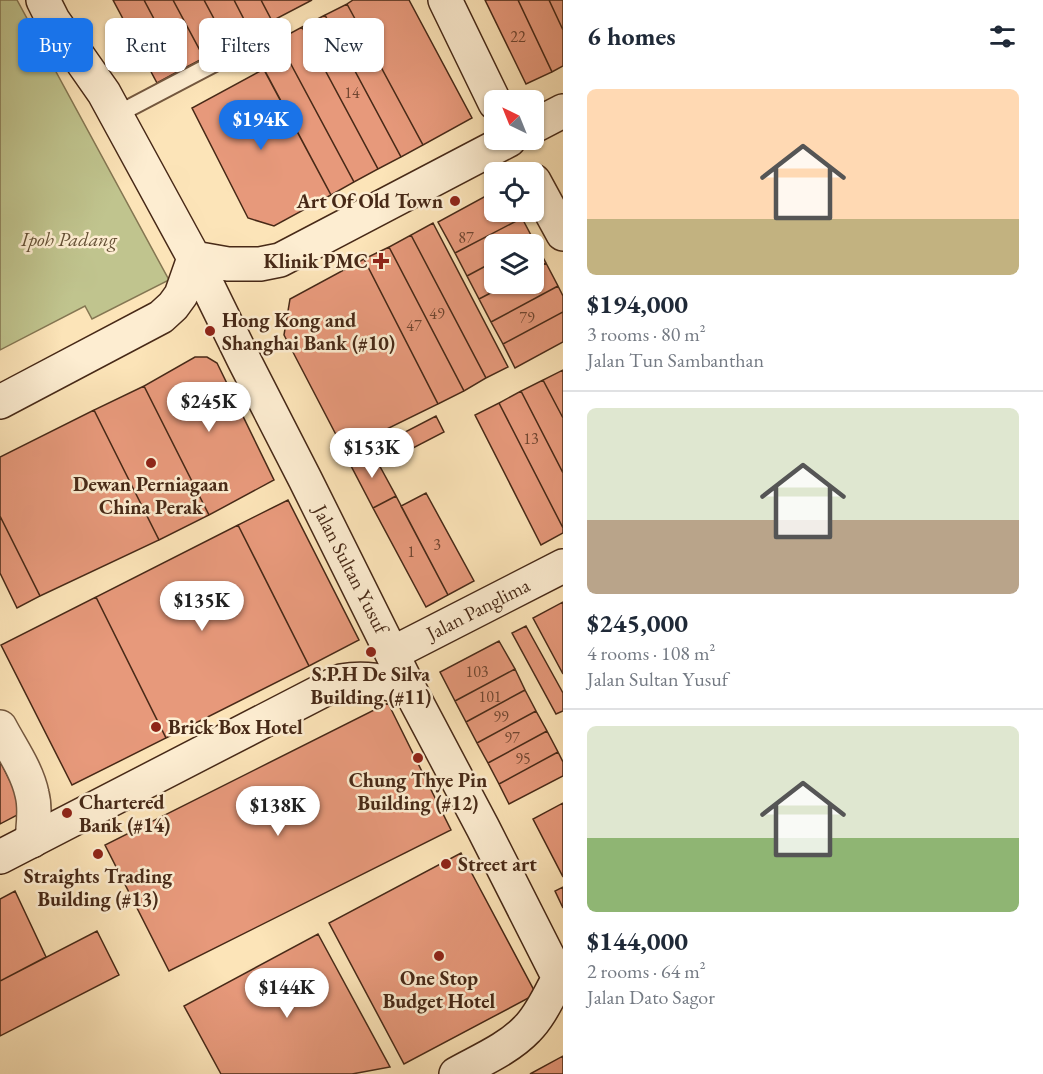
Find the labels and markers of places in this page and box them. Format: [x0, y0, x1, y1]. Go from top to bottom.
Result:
pin: $194K [219, 100, 303, 151]
place label: Art Of Old Town [295, 188, 443, 214]
marker: Art Of Old Town [448, 194, 462, 208]
place label: Klinik PMC [264, 248, 368, 274]
marker: Klinik PMC [372, 252, 390, 270]
place label: Hong Kong and Shanghai Bank (#10) [222, 307, 395, 356]
marker: Hong Kong and Shanghai Bank (#10) [203, 324, 217, 338]
pin: $245K [167, 382, 251, 433]
pin: $153K [330, 428, 414, 479]
marker: Dewan Perniagaan China Perak [144, 456, 158, 470]
place label: Dewan Perniagaan China Perak [73, 471, 229, 520]
pin: $135K [160, 581, 244, 632]
marker: S.P.H De Silva Building (#11) [364, 645, 378, 659]
place label: S.P.H De Silva Building (#11) [311, 661, 431, 710]
place label: Brick Box Hotel [168, 714, 303, 740]
marker: Brick Box Hotel [149, 720, 163, 734]
marker: Chung Thye Pin Building (#12) [411, 751, 425, 765]
place label: Chung Thye Pin Building (#12) [349, 767, 487, 816]
pin: $138K [236, 786, 320, 837]
place label: Chartered Bank (#14) [79, 789, 170, 838]
marker: Chartered Bank (#14) [60, 806, 74, 820]
marker: Straights Trading Building (#13) [91, 847, 105, 861]
place label: Street art [458, 851, 537, 877]
marker: Street art [439, 857, 453, 871]
place label: Straights Trading Building (#13) [24, 863, 173, 912]
marker: One Stop Budget Hotel [432, 949, 446, 963]
place label: One Stop Budget Hotel [383, 965, 496, 1014]
pin: $144K [245, 968, 329, 1019]

